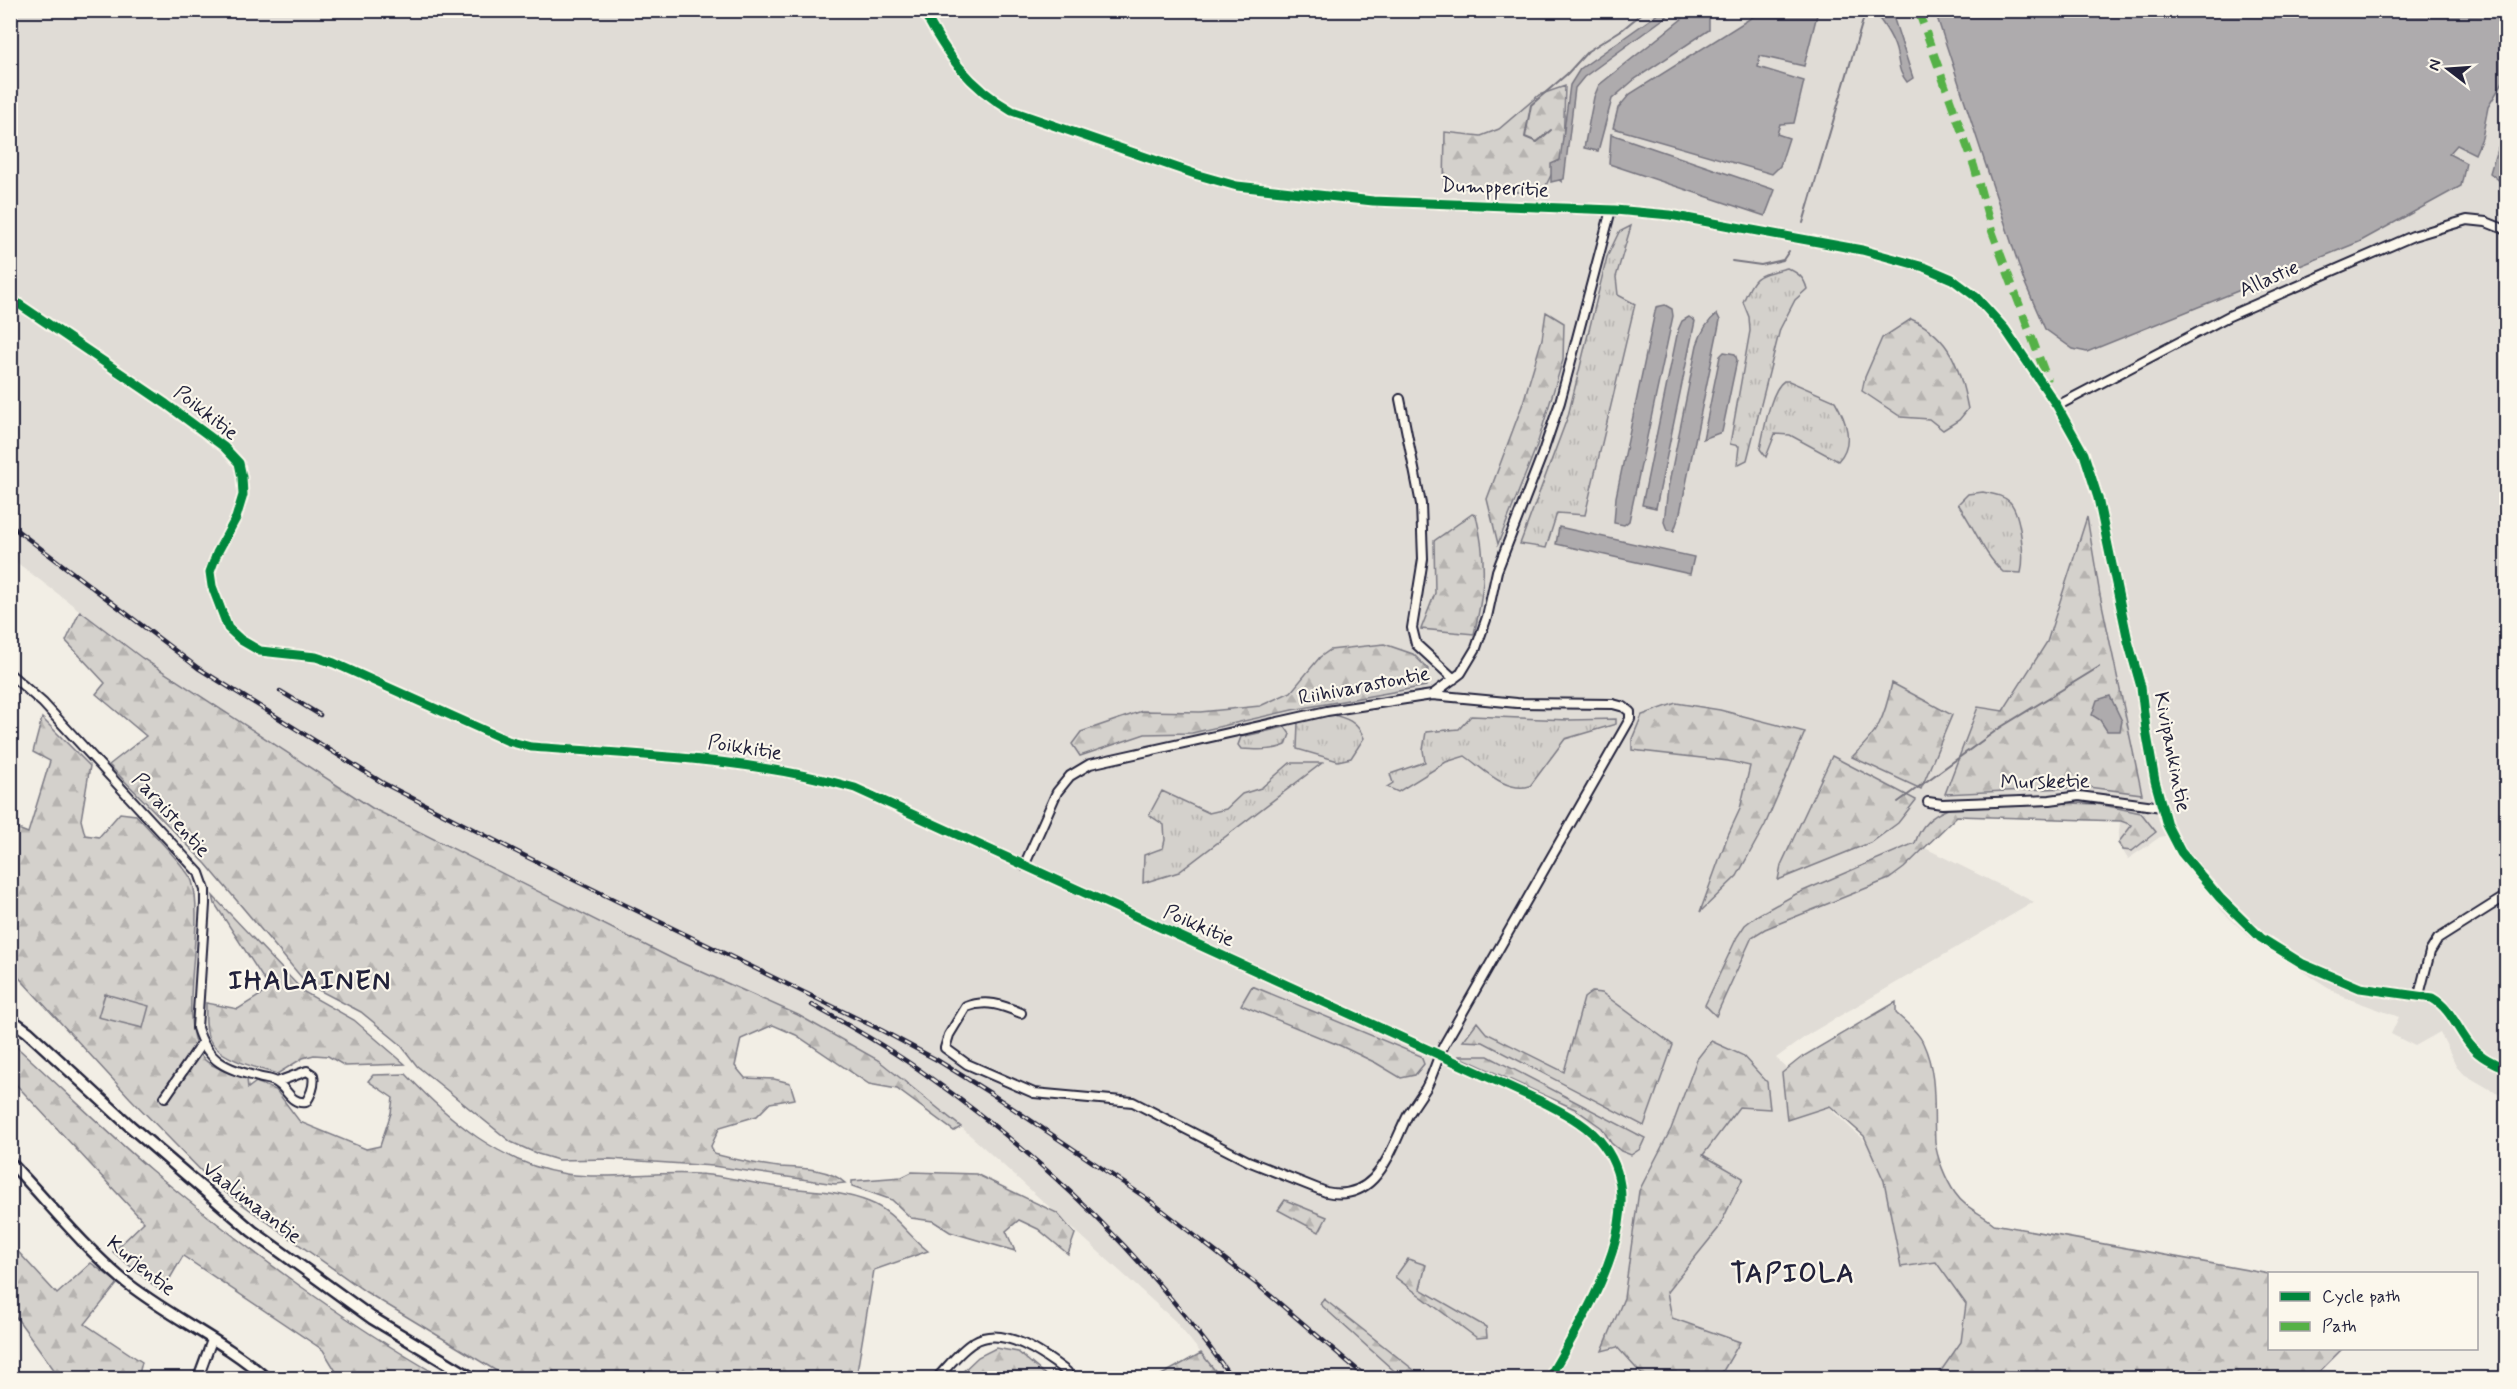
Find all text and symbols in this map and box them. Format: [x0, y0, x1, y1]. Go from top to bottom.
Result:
north arrow [2418, 39, 2478, 99]
text: N [2423, 57, 2447, 73]
street label: Dumpperitie [1440, 171, 1550, 205]
street label: Allastie [2234, 253, 2304, 305]
street label: Poikkitie [168, 379, 244, 447]
street label: Riihivarastontie [1296, 660, 1432, 712]
street label: Kivipankintie [2147, 689, 2197, 815]
street label: Poikkitie [706, 728, 784, 768]
street label: Paraistentie [125, 767, 217, 863]
street label: Mursketie [2000, 767, 2090, 797]
street label: Poikkitie [1159, 898, 1239, 954]
district label: IHALAINEN [228, 964, 392, 999]
street label: Vaalimaantie [196, 1155, 308, 1251]
street label: Kurjentie [100, 1229, 182, 1303]
district label: TAPIOLA [1731, 1257, 1855, 1292]
legend [2268, 1272, 2478, 1350]
text: Cycle path [2322, 1285, 2400, 1309]
text: Path [2322, 1315, 2357, 1339]

